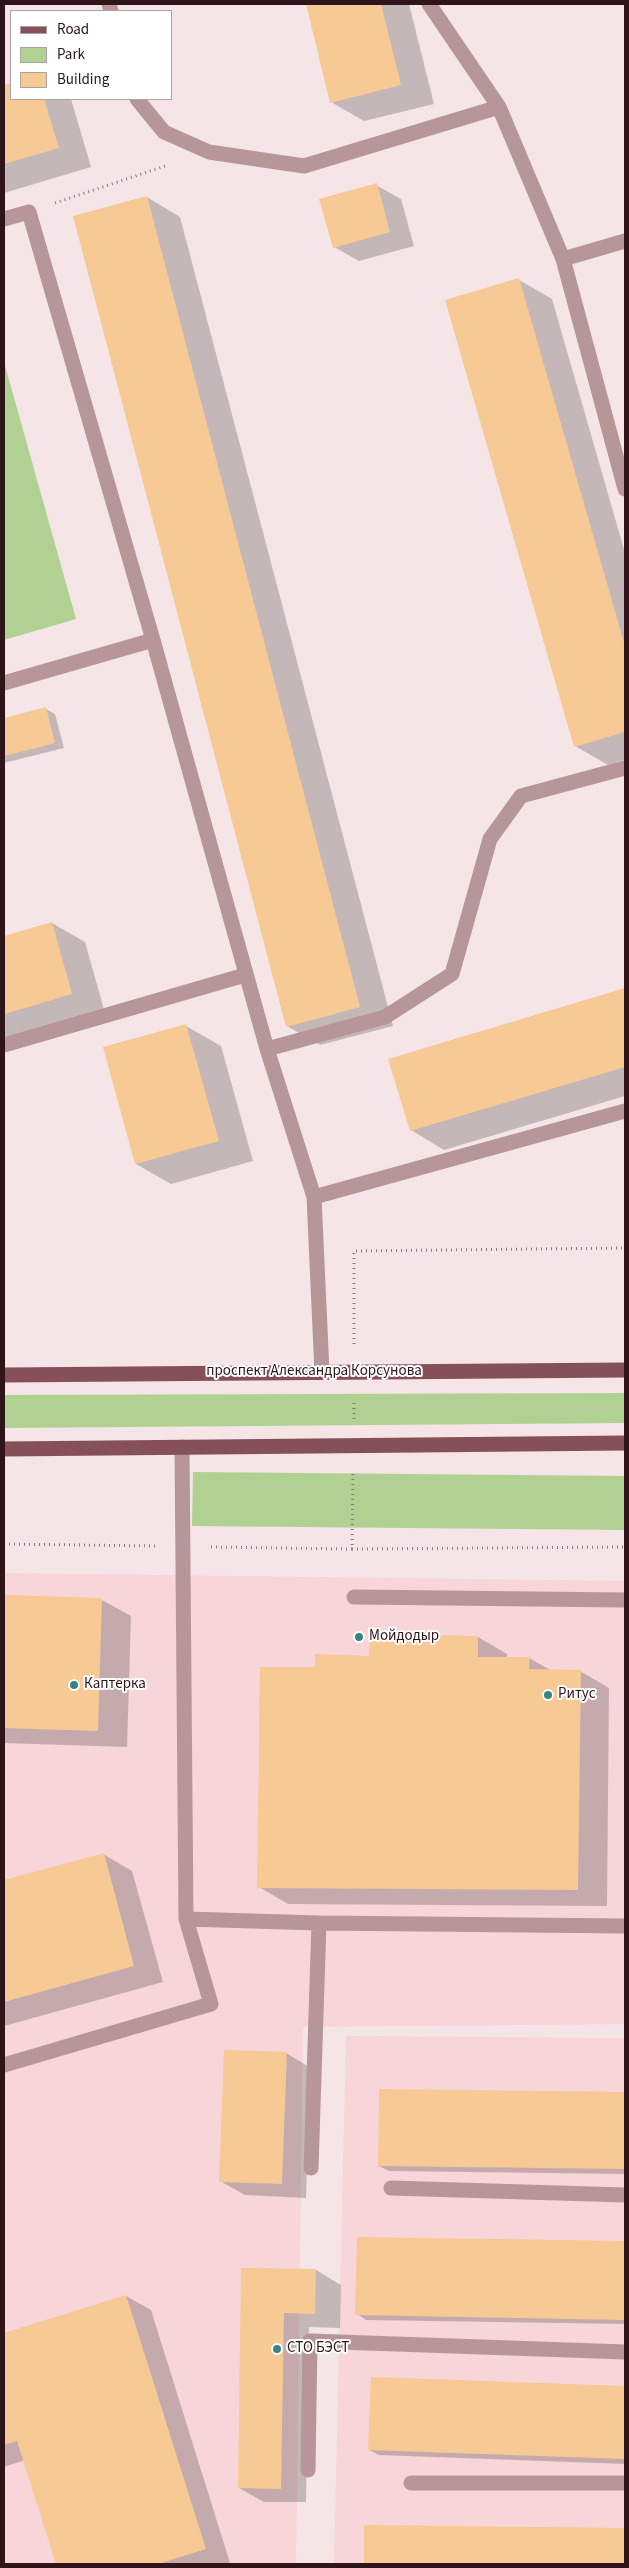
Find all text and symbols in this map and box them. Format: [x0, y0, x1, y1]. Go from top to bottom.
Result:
legend [10, 10, 172, 100]
text: Road [57, 19, 89, 40]
text: Park [57, 44, 85, 65]
text: Building [57, 69, 109, 90]
street label: проспект Александра Корсунова [206, 1363, 422, 1381]
place label: Мойдодыр [369, 1628, 439, 1646]
marker: Мойдодыр [353, 1631, 365, 1643]
place label: Каптерка [84, 1676, 146, 1694]
marker: Каптерка [68, 1679, 80, 1691]
place label: Ритус [558, 1686, 596, 1704]
marker: Ритус [542, 1689, 554, 1701]
place label: СТО БЭСТ [287, 2340, 349, 2358]
marker: СТО БЭСТ [271, 2343, 283, 2355]

